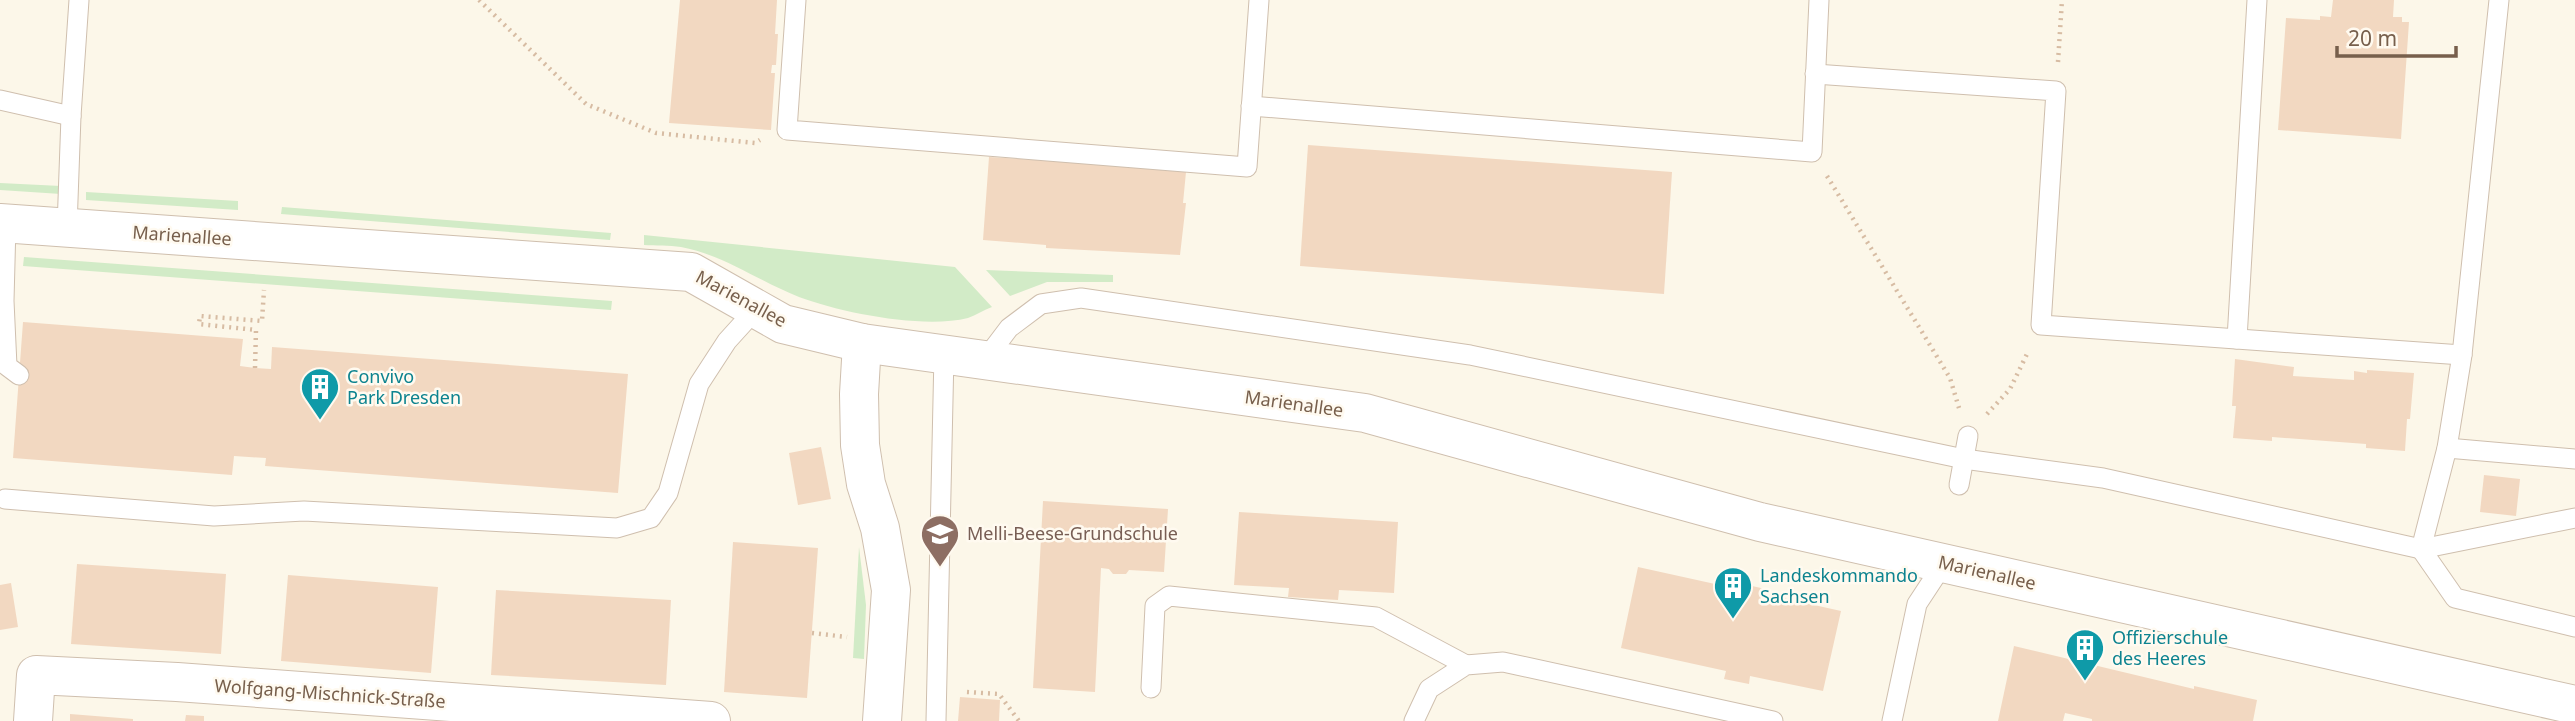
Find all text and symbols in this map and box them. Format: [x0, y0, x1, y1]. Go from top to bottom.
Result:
scale bar [2337, 14, 2456, 58]
text: 20 m [2348, 24, 2397, 52]
street label: Marienallee [132, 220, 233, 250]
street label: Marienallee [692, 264, 791, 332]
place label: Convivo Park Dresden [347, 364, 461, 409]
building icon: Convivo Park Dresden [299, 366, 341, 421]
street label: Marienallee [1243, 384, 1345, 422]
school or university icon: Melli-Beese-Grundschule [919, 513, 961, 568]
place label: Melli-Beese-Grundschule [967, 521, 1178, 545]
street label: Marienallee [1936, 549, 2038, 595]
place label: Landeskommando Sachsen [1760, 563, 1918, 608]
building icon: Landeskommando Sachsen [1712, 565, 1754, 620]
place label: Offizierschule des Heeres [2112, 625, 2228, 670]
building icon: Offizierschule des Heeres [2064, 627, 2106, 682]
street label: Wolfgang-Mischnick-Straße [214, 673, 446, 713]

